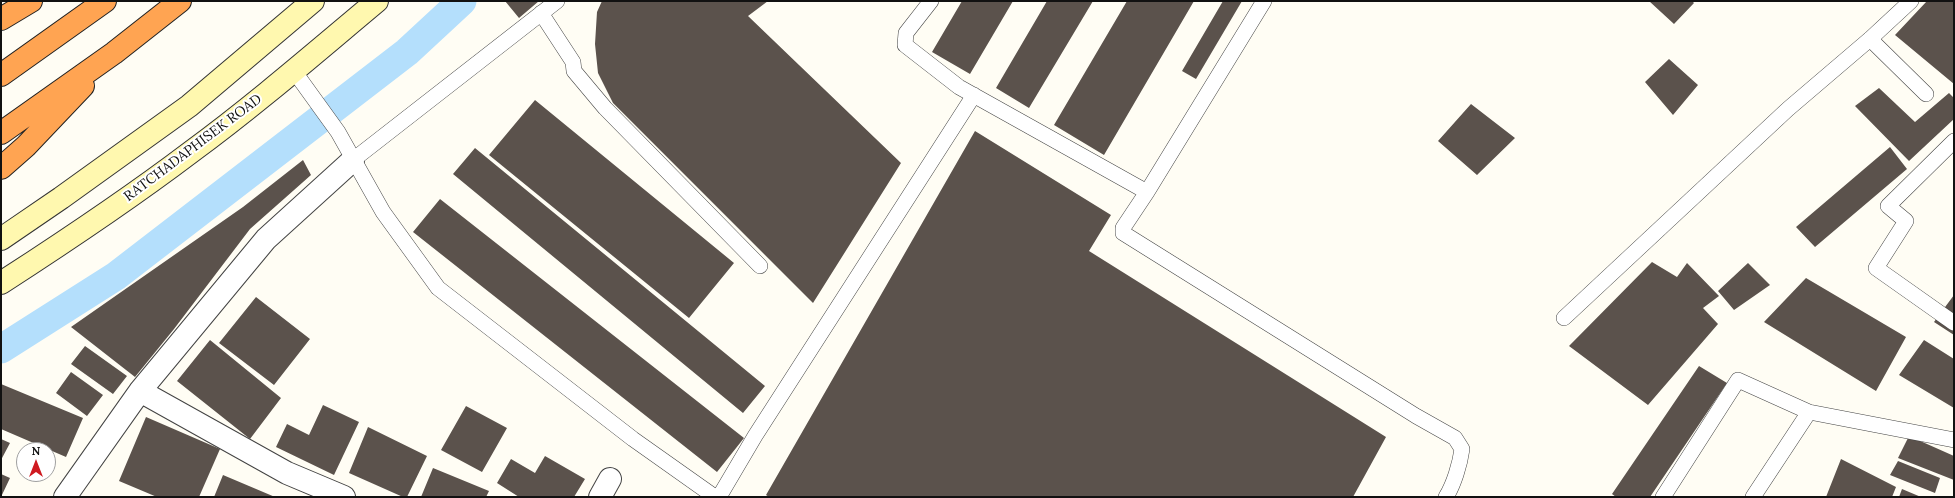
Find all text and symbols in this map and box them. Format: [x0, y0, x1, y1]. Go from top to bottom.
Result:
street label: RATCHADAPHISEK ROAD [121, 91, 265, 205]
north arrow [16, 442, 56, 482]
text: N [32, 444, 40, 458]

